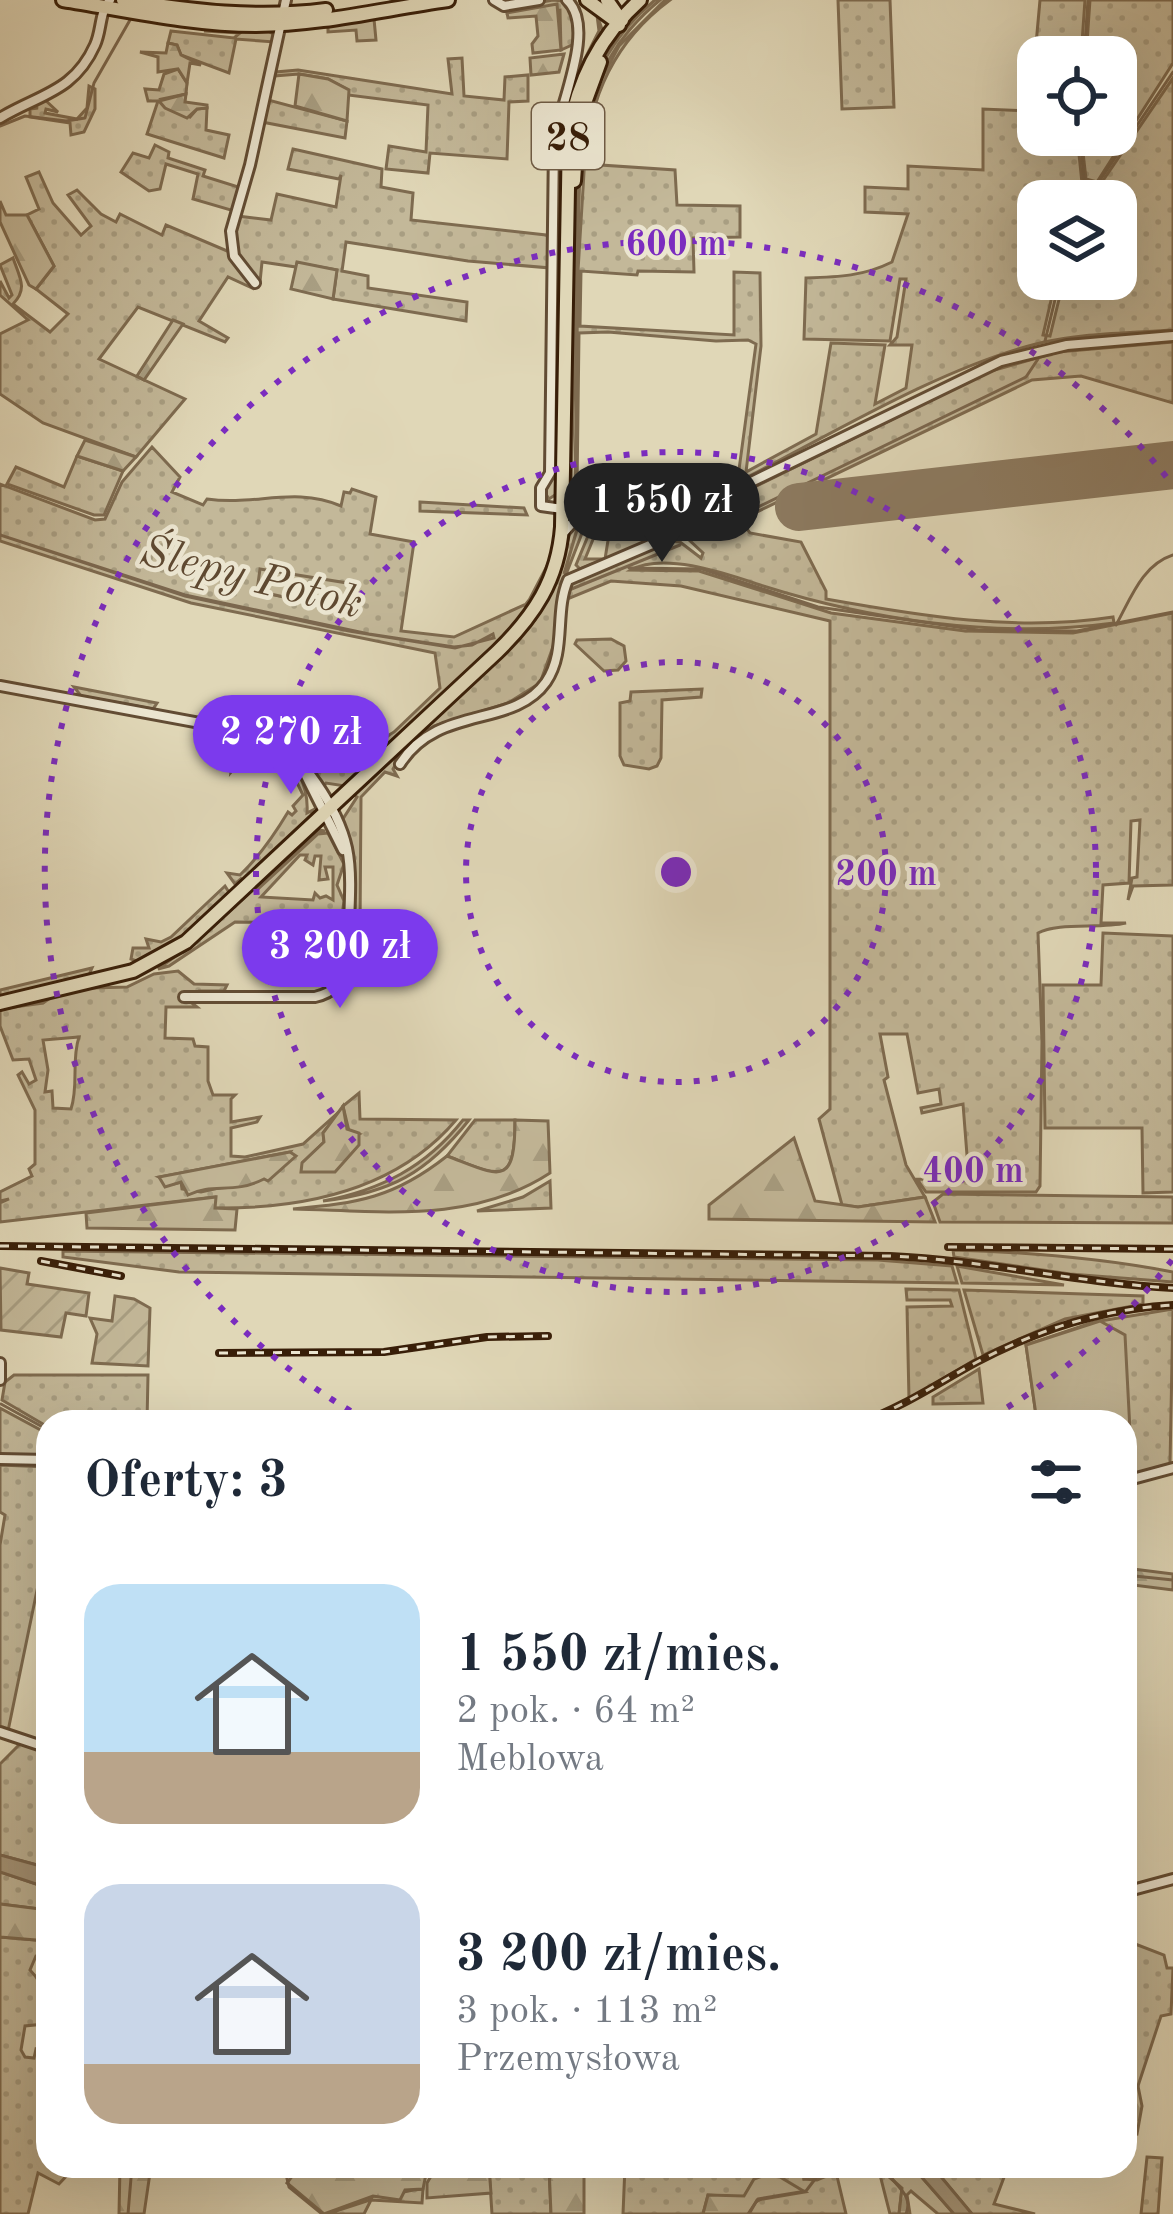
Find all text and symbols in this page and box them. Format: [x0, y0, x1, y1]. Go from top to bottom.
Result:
map controls [1017, 36, 1137, 300]
button: locate [1017, 36, 1137, 156]
road number: 28 [532, 103, 604, 169]
button: layers [1017, 180, 1137, 300]
text: 600 m [625, 228, 727, 264]
pin: 1 550 zł [538, 463, 786, 565]
text: 1 550 zł [591, 482, 733, 521]
water label: Ślepy Potok [135, 521, 369, 629]
pin: 2 270 zł [167, 695, 415, 797]
text: 2 270 zł [220, 714, 362, 753]
centre of rings [655, 851, 697, 893]
text: 200 m [835, 858, 937, 894]
pin: 3 200 zł [216, 909, 464, 1011]
text: 3 200 zł [269, 928, 411, 967]
text: 400 m [922, 1155, 1024, 1191]
icon: filters [1023, 1449, 1089, 1515]
text: Oferty: 3 [84, 1457, 288, 1508]
text: 1 550 zł/mies. [456, 1631, 781, 1682]
icon: home [180, 1632, 324, 1776]
text: 2 pok. · 64 m² [456, 1692, 695, 1731]
text: Meblowa [456, 1740, 604, 1779]
text: 3 200 zł/mies. [456, 1931, 781, 1982]
icon: home [180, 1932, 324, 2076]
text: 3 pok. · 113 m² [456, 1992, 718, 2031]
text: Przemysłowa [456, 2040, 680, 2079]

